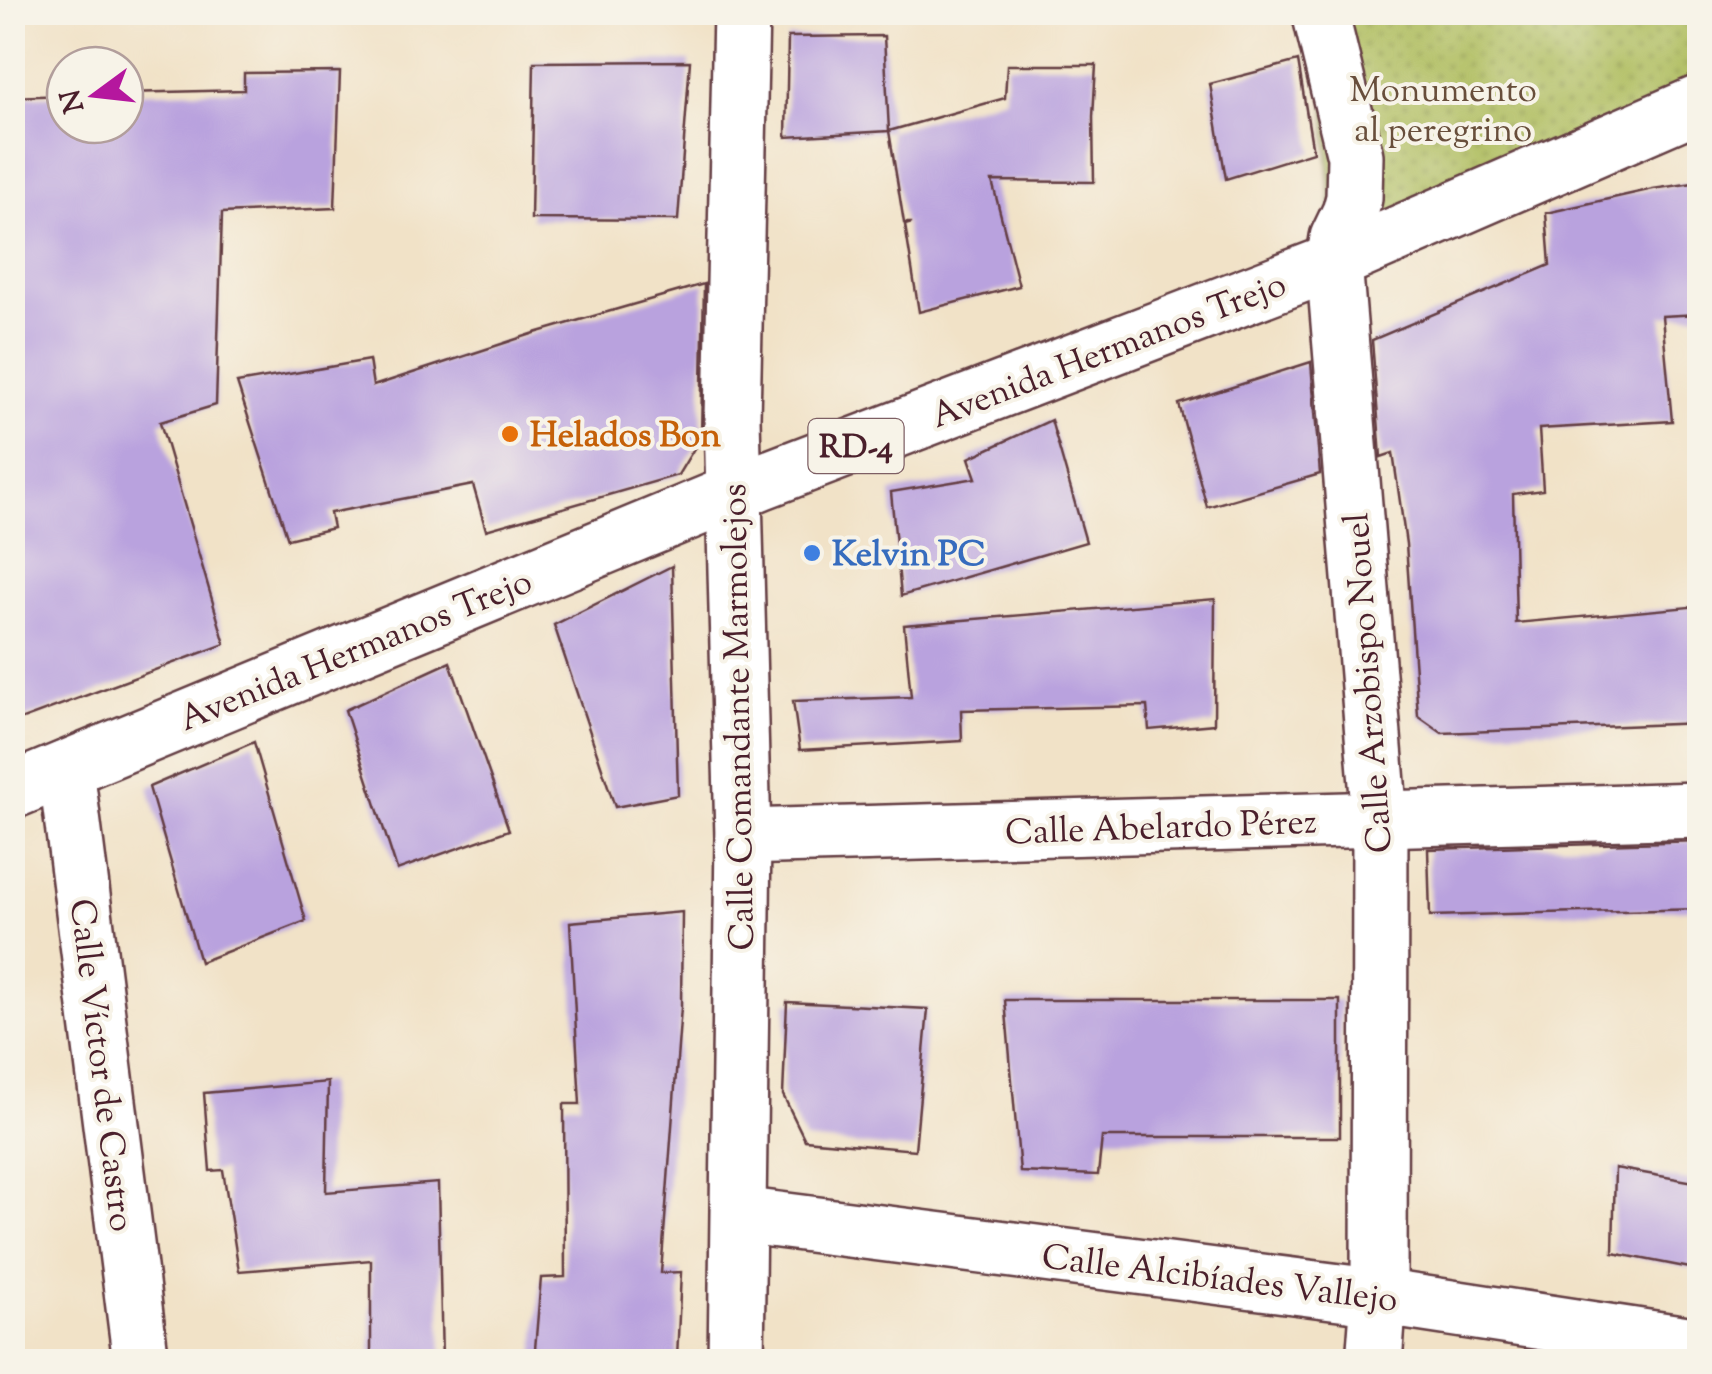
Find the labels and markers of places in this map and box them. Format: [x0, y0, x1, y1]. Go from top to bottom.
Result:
place label: Helados Bon [530, 412, 721, 463]
marker: Helados Bon [499, 423, 521, 445]
place label: Kelvin PC [832, 531, 986, 582]
marker: Kelvin PC [801, 542, 823, 564]

